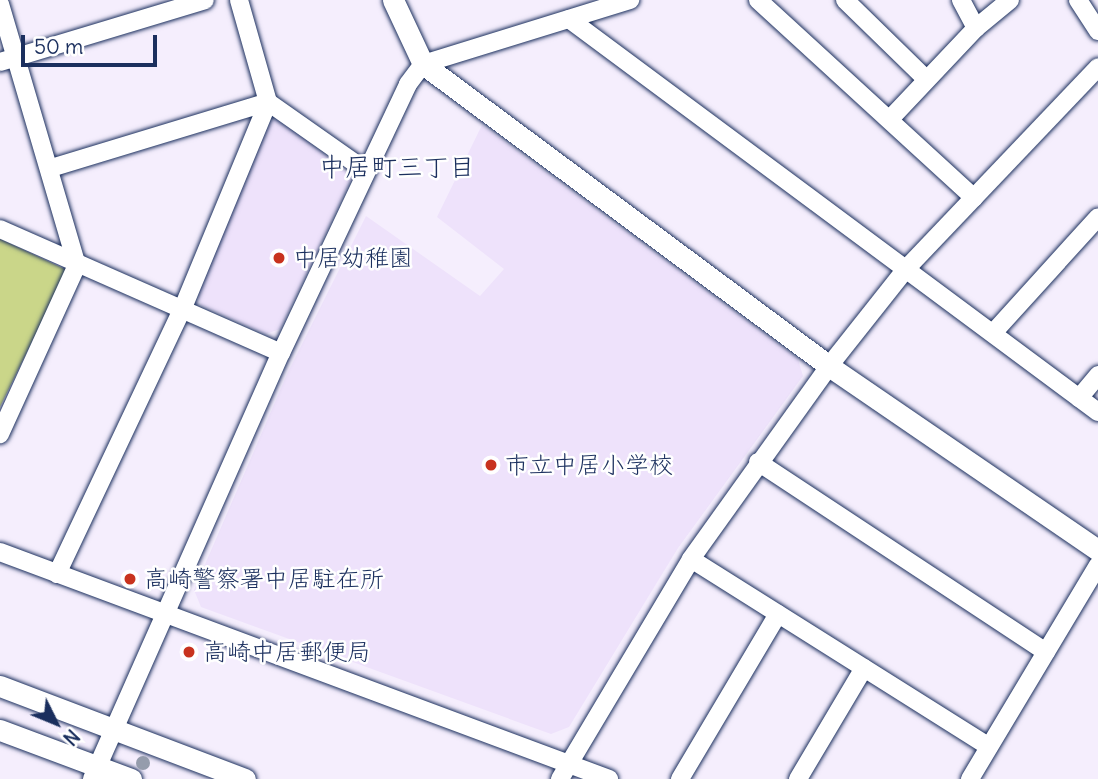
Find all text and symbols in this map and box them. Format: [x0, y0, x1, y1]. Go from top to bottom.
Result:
scale bar [24, 21, 161, 65]
text: 50 m [34, 33, 83, 60]
district label: 中居町三丁目 [319, 151, 475, 183]
place label: 中居幼稚園 [293, 244, 413, 272]
marker: 中居幼稚園 [271, 250, 287, 266]
place label: 市立中居小学校 [505, 451, 673, 479]
marker: 市立中居小学校 [483, 457, 499, 473]
place label: 高崎警察署中居駐在所 [144, 565, 384, 593]
marker: 高崎警察署中居駐在所 [122, 571, 138, 587]
place label: 高崎中居郵便局 [203, 638, 371, 666]
marker: 高崎中居郵便局 [181, 644, 197, 660]
north arrow [21, 688, 91, 758]
text: N [58, 724, 85, 750]

